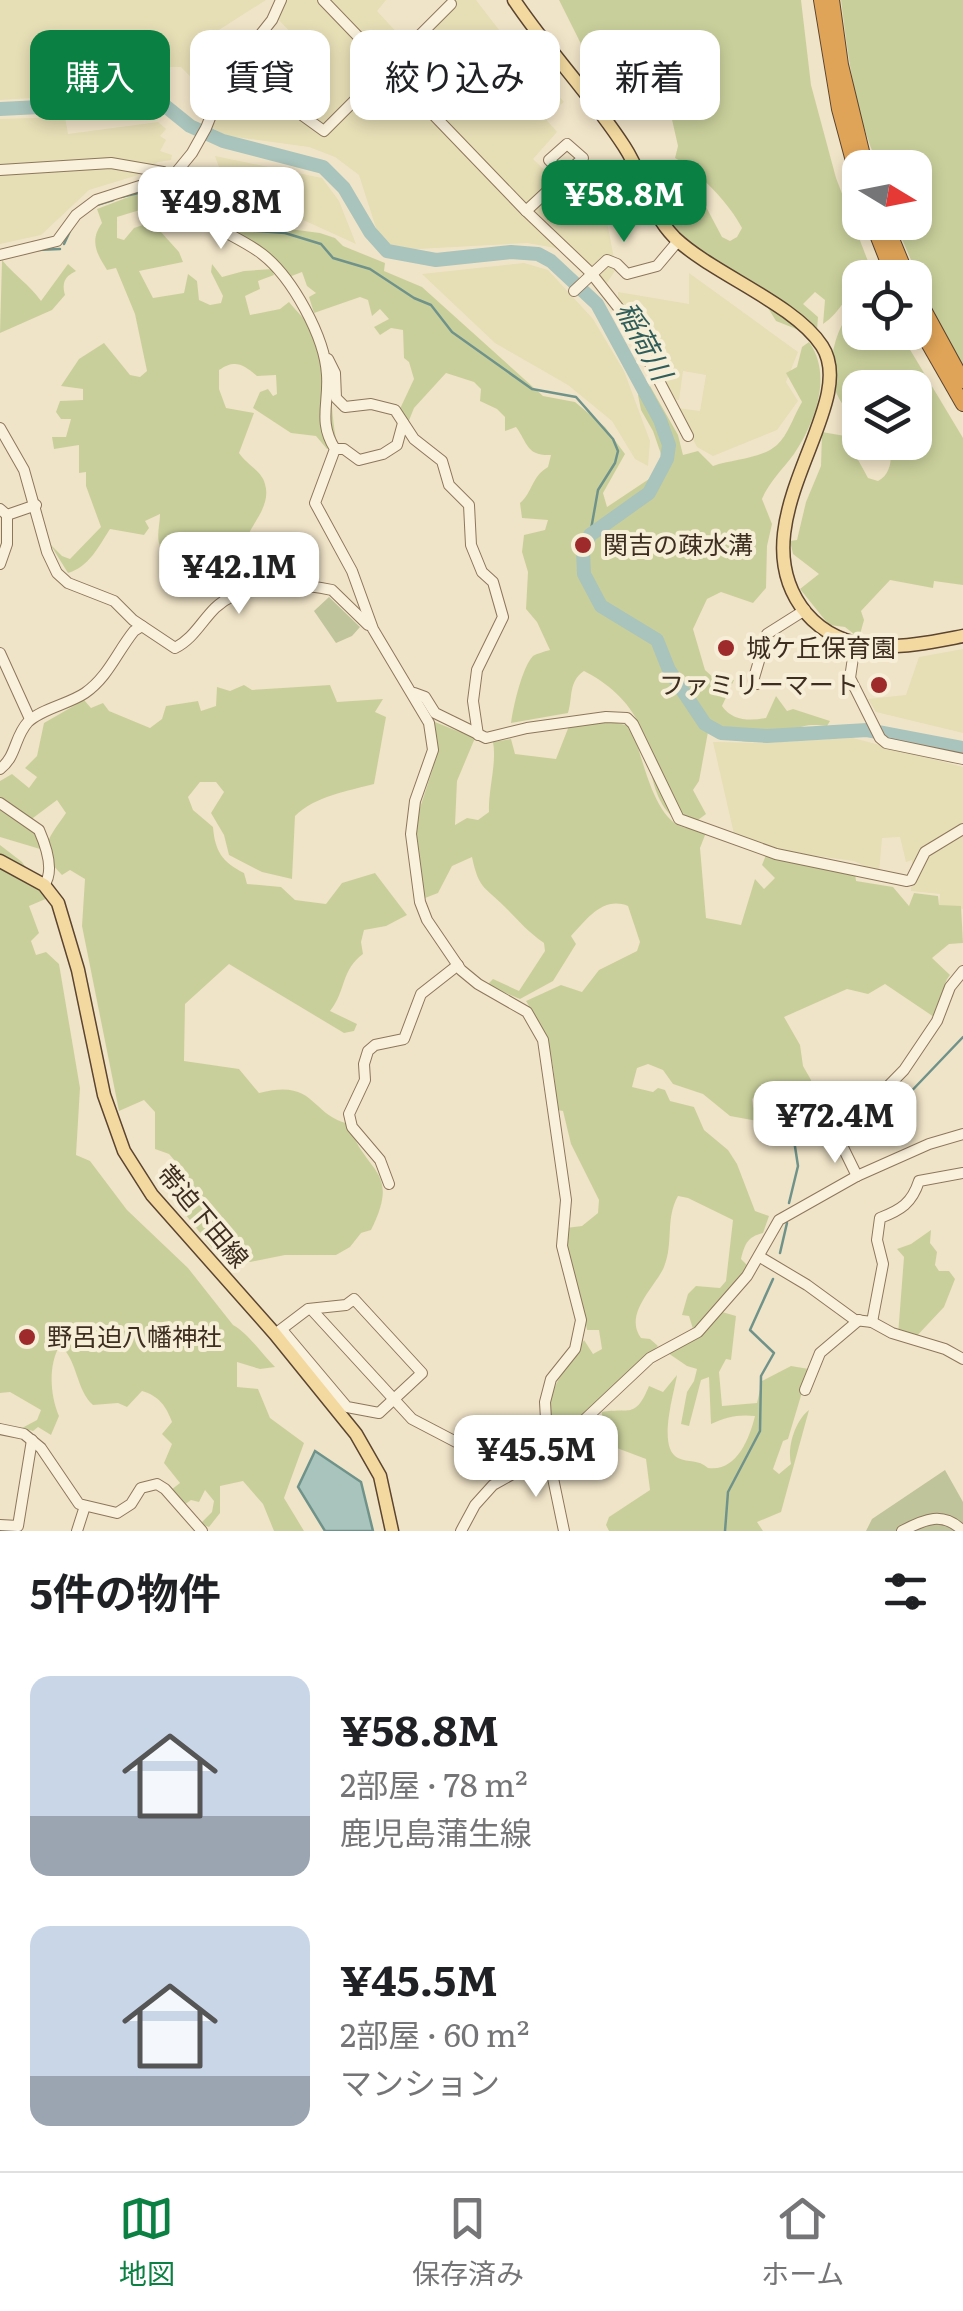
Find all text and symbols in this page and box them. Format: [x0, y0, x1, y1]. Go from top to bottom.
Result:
chip: 購入 [30, 30, 170, 120]
chip: 賃貸 [190, 30, 330, 120]
chip: 絞り込み [350, 30, 560, 120]
chip: 新着 [580, 30, 720, 120]
north arrow [842, 150, 932, 240]
map controls [842, 150, 932, 460]
pin: ¥58.8M [543, 160, 705, 245]
pin: ¥49.8M [140, 167, 302, 252]
text: ¥58.8M [563, 168, 685, 216]
text: ¥49.8M [160, 175, 282, 223]
button: locate [842, 260, 932, 350]
water label: 稲荷川 [608, 293, 685, 390]
button: layers [842, 370, 932, 460]
place label: 関吉の疎水溝 [603, 525, 753, 562]
pin: ¥42.1M [158, 532, 320, 617]
marker: 関吉の疎水溝 [572, 534, 594, 556]
text: ¥42.1M [181, 540, 297, 588]
place label: 城ケ丘保育園 [746, 628, 896, 665]
marker: 城ケ丘保育園 [715, 637, 737, 659]
place label: ファミリーマート [659, 665, 859, 702]
marker: ファミリーマート [868, 674, 890, 696]
pin: ¥72.4M [754, 1081, 916, 1166]
text: ¥72.4M [775, 1089, 895, 1137]
street label: 帯迫下田線 [150, 1155, 259, 1275]
place label: 野呂迫八幡神社 [47, 1317, 222, 1354]
marker: 野呂迫八幡神社 [16, 1326, 38, 1348]
pin: ¥45.5M [455, 1415, 617, 1500]
text: ¥45.5M [476, 1423, 596, 1471]
text: 5件の物件 [30, 1560, 221, 1622]
icon: filters [878, 1564, 933, 1619]
text: ¥58.8M [340, 1697, 499, 1759]
icon: home [110, 1716, 230, 1836]
text: 2部屋 · 78 m² [340, 1759, 528, 1807]
text: 鹿児島蒲生線 [340, 1807, 532, 1855]
text: ¥45.5M [340, 1947, 498, 2009]
icon: home [110, 1966, 230, 2086]
text: 2部屋 · 60 m² [340, 2009, 530, 2057]
text: マンション [340, 2057, 500, 2105]
tab: 地図 [119, 2191, 175, 2293]
tab: 保存済み [412, 2191, 524, 2293]
tab: ホーム [761, 2191, 844, 2293]

